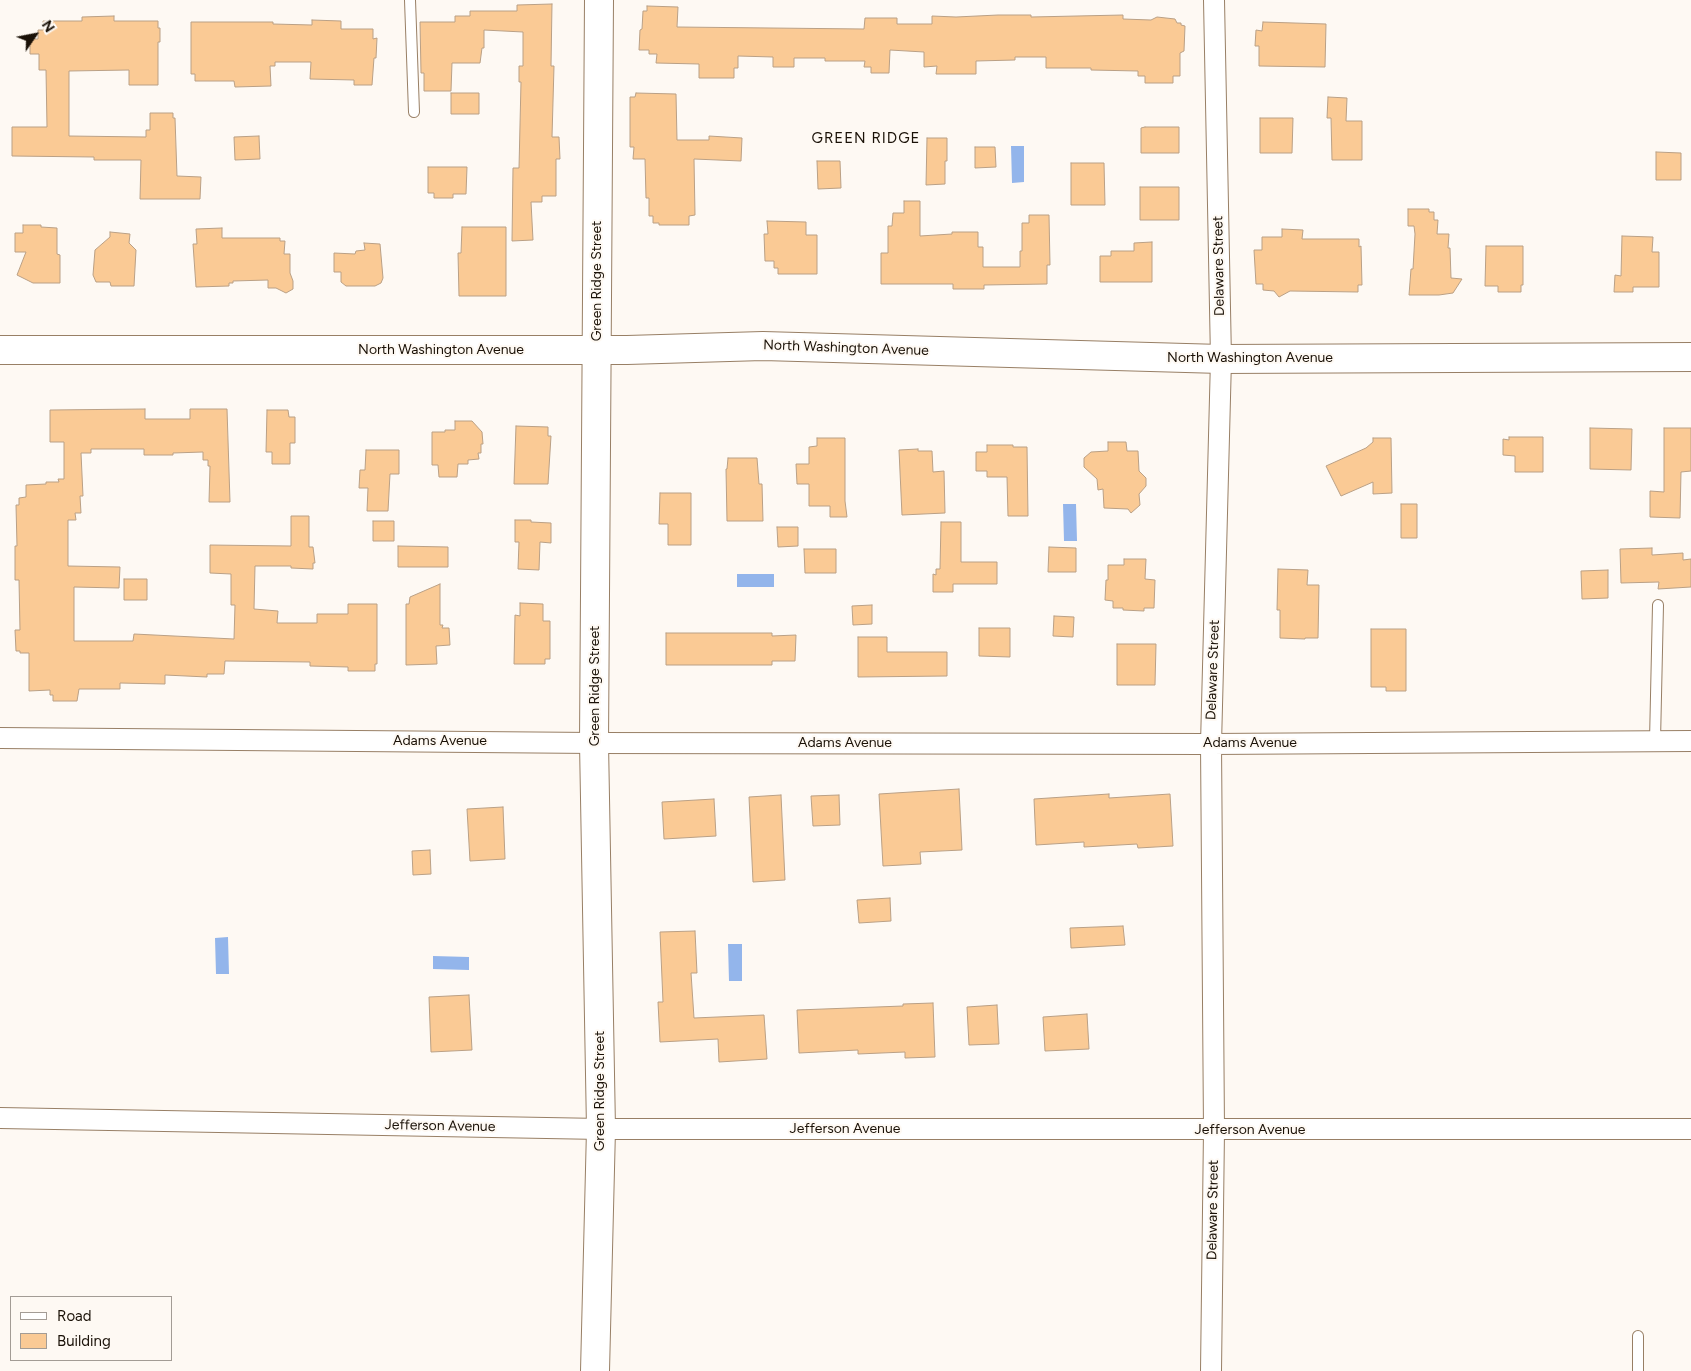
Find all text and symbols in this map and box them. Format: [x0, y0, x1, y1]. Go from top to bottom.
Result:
north arrow [10, 10, 60, 60]
text: N [38, 17, 58, 36]
district label: GREEN RIDGE [810, 130, 922, 148]
street label: Delaware Street [1210, 216, 1228, 316]
street label: Green Ridge Street [589, 221, 605, 341]
street label: North Washington Avenue [763, 337, 929, 359]
street label: North Washington Avenue [358, 342, 524, 358]
street label: North Washington Avenue [1167, 350, 1333, 366]
street label: Delaware Street [1203, 620, 1223, 720]
street label: Green Ridge Street [587, 626, 603, 746]
street label: Adams Avenue [393, 733, 487, 749]
street label: Adams Avenue [798, 735, 892, 751]
street label: Adams Avenue [1203, 735, 1297, 751]
street label: Green Ridge Street [592, 1031, 608, 1151]
street label: Jefferson Avenue [384, 1117, 496, 1135]
street label: Jefferson Avenue [790, 1121, 900, 1137]
street label: Jefferson Avenue [1195, 1122, 1305, 1138]
street label: Delaware Street [1204, 1160, 1222, 1260]
legend [10, 1296, 172, 1361]
text: Road [57, 1307, 92, 1325]
text: Building [57, 1332, 111, 1350]

